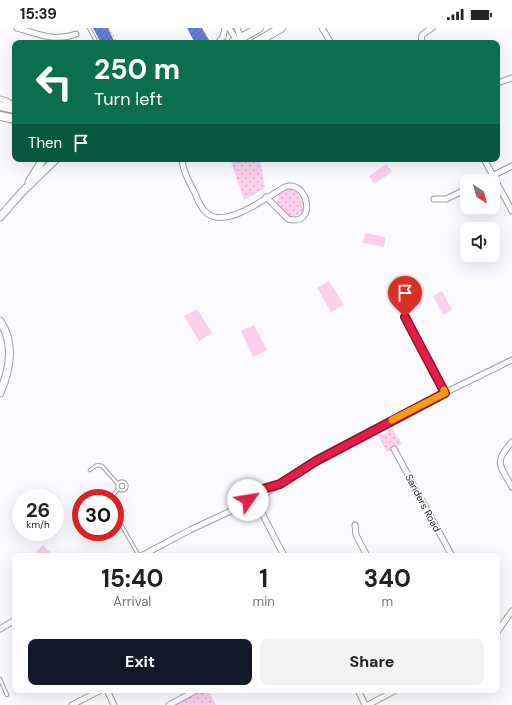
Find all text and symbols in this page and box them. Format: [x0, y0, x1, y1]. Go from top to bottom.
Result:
text: 15:39 [20, 4, 57, 24]
text: 250 m [94, 51, 180, 88]
icon: left [28, 56, 80, 108]
text: Turn left [94, 87, 163, 111]
icon: arrive [70, 132, 92, 154]
text: Then [28, 133, 62, 153]
north arrow [460, 174, 500, 214]
map controls [460, 174, 500, 262]
button: sound [460, 222, 500, 262]
pin [388, 276, 422, 317]
icon: arrive [394, 282, 416, 304]
street label: Sanders Road [402, 472, 444, 534]
position arrow [227, 479, 269, 521]
speed limit sign: 30 [72, 489, 124, 541]
text: 26 [26, 497, 50, 523]
text: km/h [26, 518, 50, 531]
text: 15:40 [101, 563, 163, 594]
text: 1 [259, 563, 268, 594]
text: 340 [364, 563, 411, 594]
text: Arrival [113, 593, 151, 610]
text: min [253, 593, 275, 610]
text: m [382, 593, 393, 610]
button: Exit [28, 639, 252, 685]
button: Share [260, 639, 484, 685]

